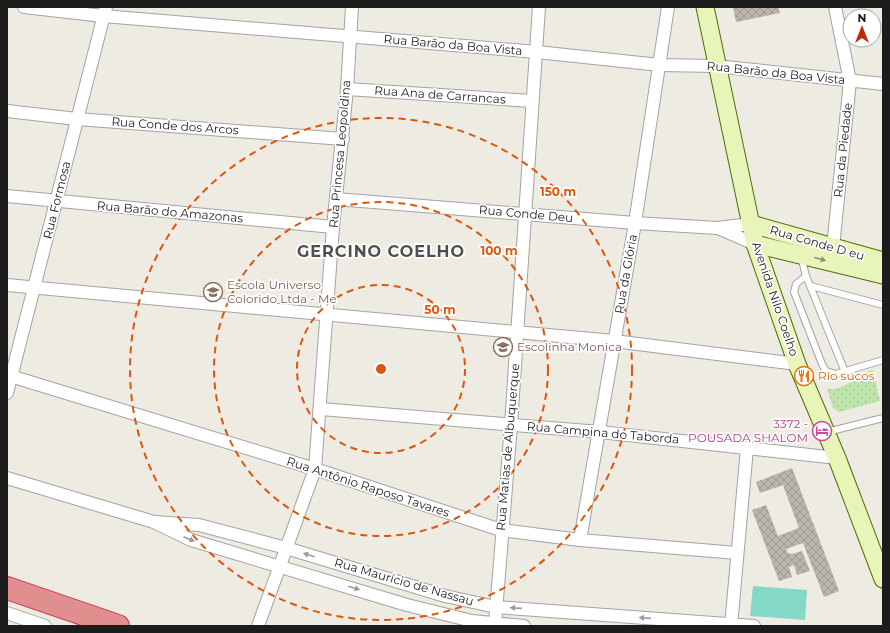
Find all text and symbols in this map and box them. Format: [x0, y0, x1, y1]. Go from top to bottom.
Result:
north arrow [842, 8, 882, 48]
text: N [858, 11, 866, 25]
street label: Rua Barão da Boa Vista [383, 31, 523, 58]
street label: Rua Barão da Boa Vista [706, 58, 846, 87]
street label: Rua Princesa Leopoldina [326, 79, 353, 229]
street label: Rua Ana de Carrancas [374, 82, 506, 107]
street label: Rua da Piedade [830, 102, 855, 198]
street label: Rua Conde dos Arcos [111, 114, 239, 137]
street label: Rua Formosa [40, 159, 73, 240]
text: 150 m [540, 184, 576, 199]
street label: Rua Barão do Amazonas [96, 198, 244, 225]
street label: Rua Conde Deu [478, 202, 574, 225]
street label: Rua Conde D eu [768, 222, 866, 263]
street label: Rua da Glória [611, 233, 640, 315]
street label: Avenida Nilo Coelho [749, 240, 802, 358]
district label: GERCINO COELHO [297, 242, 465, 261]
text: 100 m [481, 243, 517, 258]
one-way arrow [814, 256, 827, 262]
place label: Escola Universo Colorido Ltda - Me [227, 277, 337, 306]
school or university icon: Escola Universo Colorido Ltda - Me [202, 281, 224, 303]
text: 50 m [424, 302, 456, 317]
school or university icon: Escolinha Monica [492, 336, 514, 358]
place label: Escolinha Monica [517, 339, 622, 354]
centre of rings [374, 362, 388, 376]
street label: Rua Matias de Albuquerque [493, 363, 522, 531]
restaurant icon: Rio sucos [793, 365, 815, 387]
place label: Rio sucos [818, 368, 875, 383]
place label: 3372 - POUSADA SHALOM [688, 416, 808, 445]
street label: Rua Campina do Taborda [526, 418, 680, 447]
hotel icon: 3372 - POUSADA SHALOM [811, 420, 833, 442]
street label: Rua Antônio Raposo Tavares [285, 453, 452, 520]
one-way arrow [184, 536, 195, 542]
one-way arrow [303, 552, 315, 558]
street label: Rua Maurício de Nassau [333, 554, 476, 609]
one-way arrow [348, 585, 360, 591]
one-way arrow [510, 605, 522, 612]
one-way arrow [639, 615, 651, 622]

